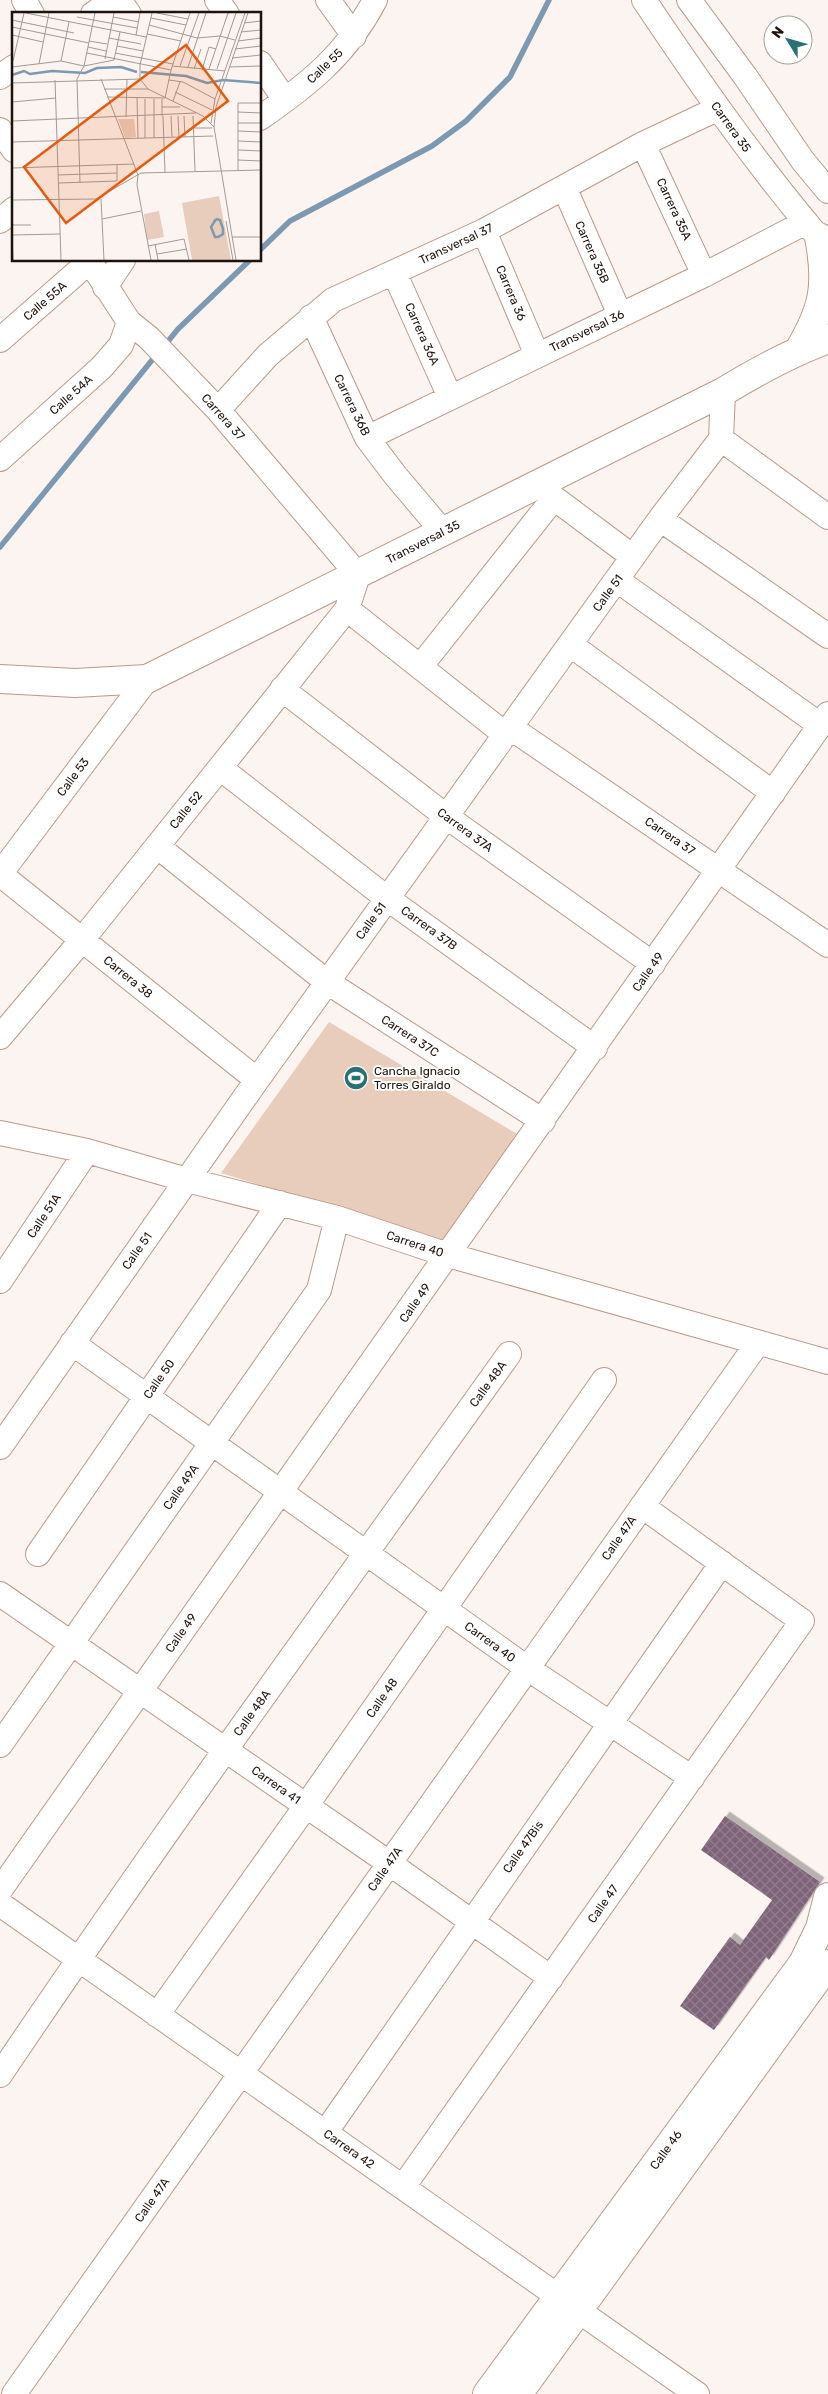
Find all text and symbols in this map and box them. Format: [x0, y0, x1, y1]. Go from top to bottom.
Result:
inset map [12, 12, 261, 261]
north arrow [763, 15, 813, 65]
text: N [768, 23, 788, 42]
street label: Calle 55 [304, 46, 346, 86]
street label: Carrera 35 [708, 99, 754, 155]
street label: Carrera 35A [654, 176, 694, 242]
street label: Carrera 35B [572, 219, 612, 285]
street label: Transversal 37 [417, 221, 495, 267]
street label: Carrera 36 [493, 263, 529, 323]
street label: Calle 55A [21, 279, 69, 323]
street label: Carrera 36A [402, 301, 442, 367]
street label: Transversal 36 [548, 307, 626, 355]
street label: Calle 54A [47, 372, 95, 418]
street label: Carrera 36B [331, 372, 373, 438]
street label: Carrera 37 [198, 391, 248, 443]
street label: Transversal 35 [384, 517, 462, 567]
street label: Calle 51 [590, 572, 626, 614]
street label: Calle 53 [54, 755, 92, 799]
street label: Calle 52 [167, 788, 205, 832]
street label: Carrera 37A [435, 805, 495, 855]
street label: Carrera 37 [642, 814, 698, 858]
street label: Calle 51 [353, 900, 389, 942]
street label: Carrera 37B [398, 903, 460, 953]
street label: Calle 49 [629, 950, 667, 994]
street label: Carrera 38 [101, 953, 155, 1001]
street label: Carrera 37C [379, 1012, 441, 1060]
place label: Cancha Ignacio Torres Giraldo [374, 1064, 460, 1092]
sports icon: Cancha Ignacio Torres Giraldo [343, 1065, 369, 1091]
street label: Calle 51A [24, 1191, 64, 1241]
street label: Carrera 40 [385, 1228, 445, 1260]
street label: Calle 51 [119, 1230, 155, 1272]
street label: Calle 49 [396, 1281, 434, 1325]
street label: Calle 50 [140, 1357, 178, 1401]
street label: Calle 48A [467, 1358, 509, 1410]
street label: Calle 49A [160, 1462, 202, 1512]
street label: Calle 47A [599, 1513, 639, 1563]
street label: Calle 49 [162, 1611, 200, 1655]
street label: Carrera 40 [462, 1619, 518, 1665]
street label: Calle 48 [363, 1675, 401, 1721]
street label: Calle 48A [231, 1687, 273, 1739]
street label: Carrera 41 [249, 1763, 303, 1807]
street label: Calle 47Bis [500, 1818, 546, 1876]
street label: Calle 47A [365, 1844, 405, 1894]
street label: Calle 47 [585, 1882, 621, 1926]
street label: Carrera 42 [321, 2126, 377, 2172]
street label: Calle 46 [647, 2128, 685, 2172]
street label: Calle 47A [132, 2175, 172, 2225]

